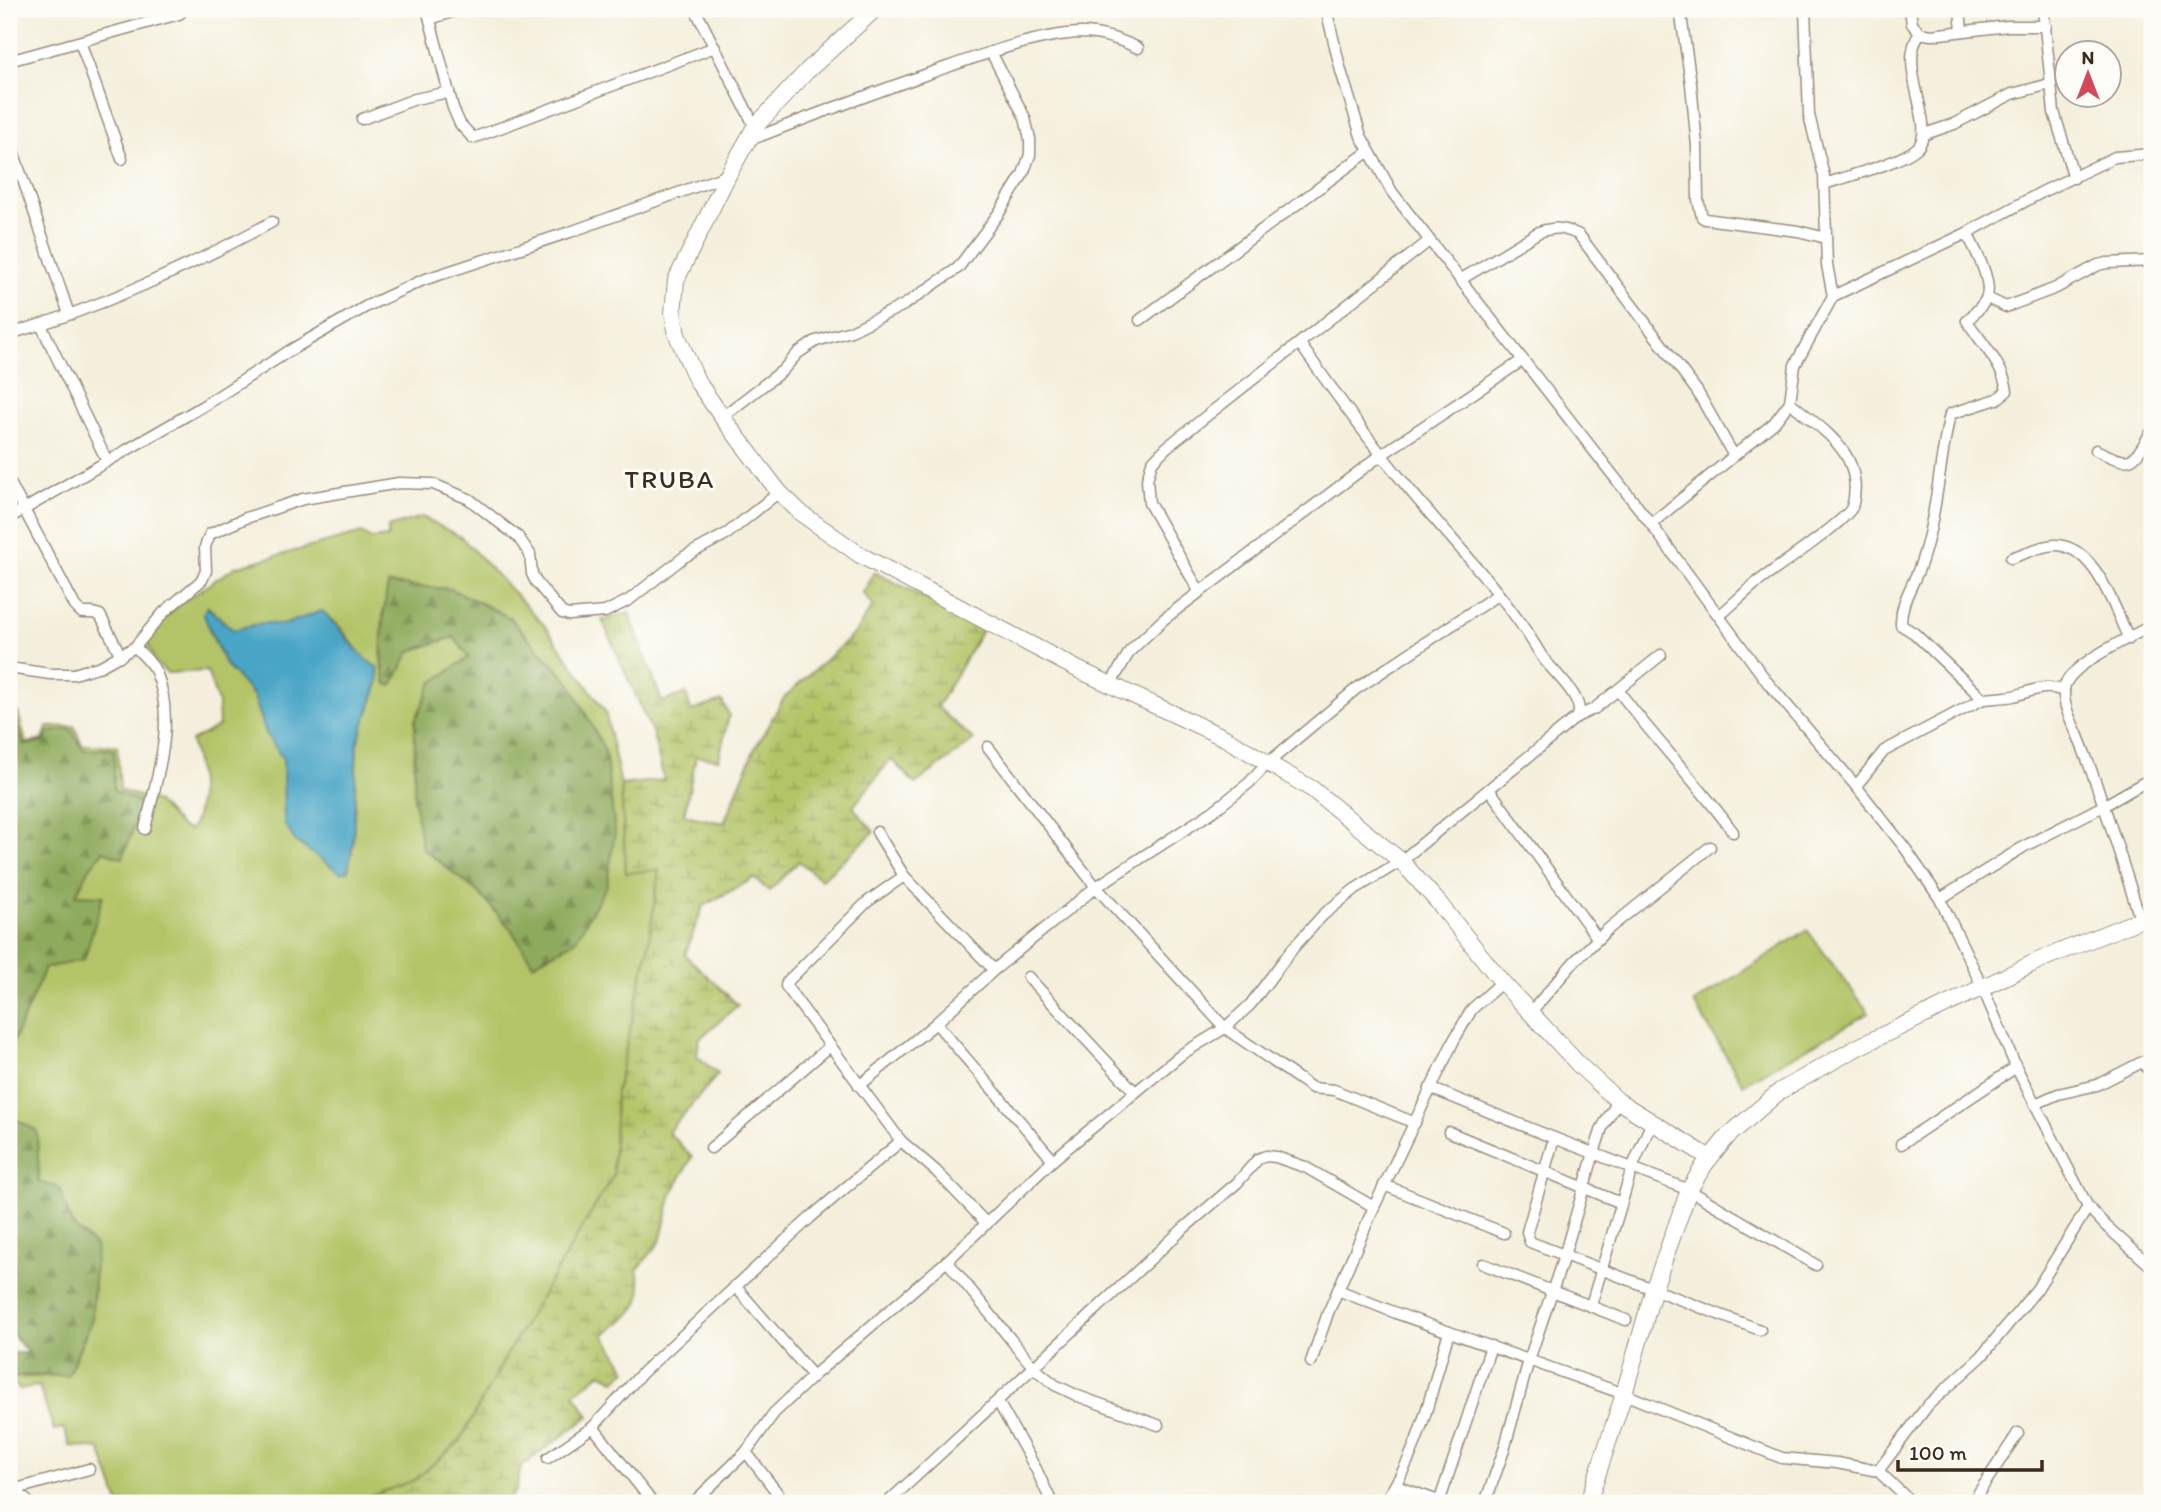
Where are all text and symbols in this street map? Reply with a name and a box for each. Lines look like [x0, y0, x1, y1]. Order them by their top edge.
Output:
north arrow [2052, 38, 2122, 108]
text: N [2082, 46, 2094, 69]
district label: TRUBA [625, 463, 715, 495]
scale bar [1898, 1428, 2042, 1472]
text: 100 m [1909, 1440, 1967, 1465]

